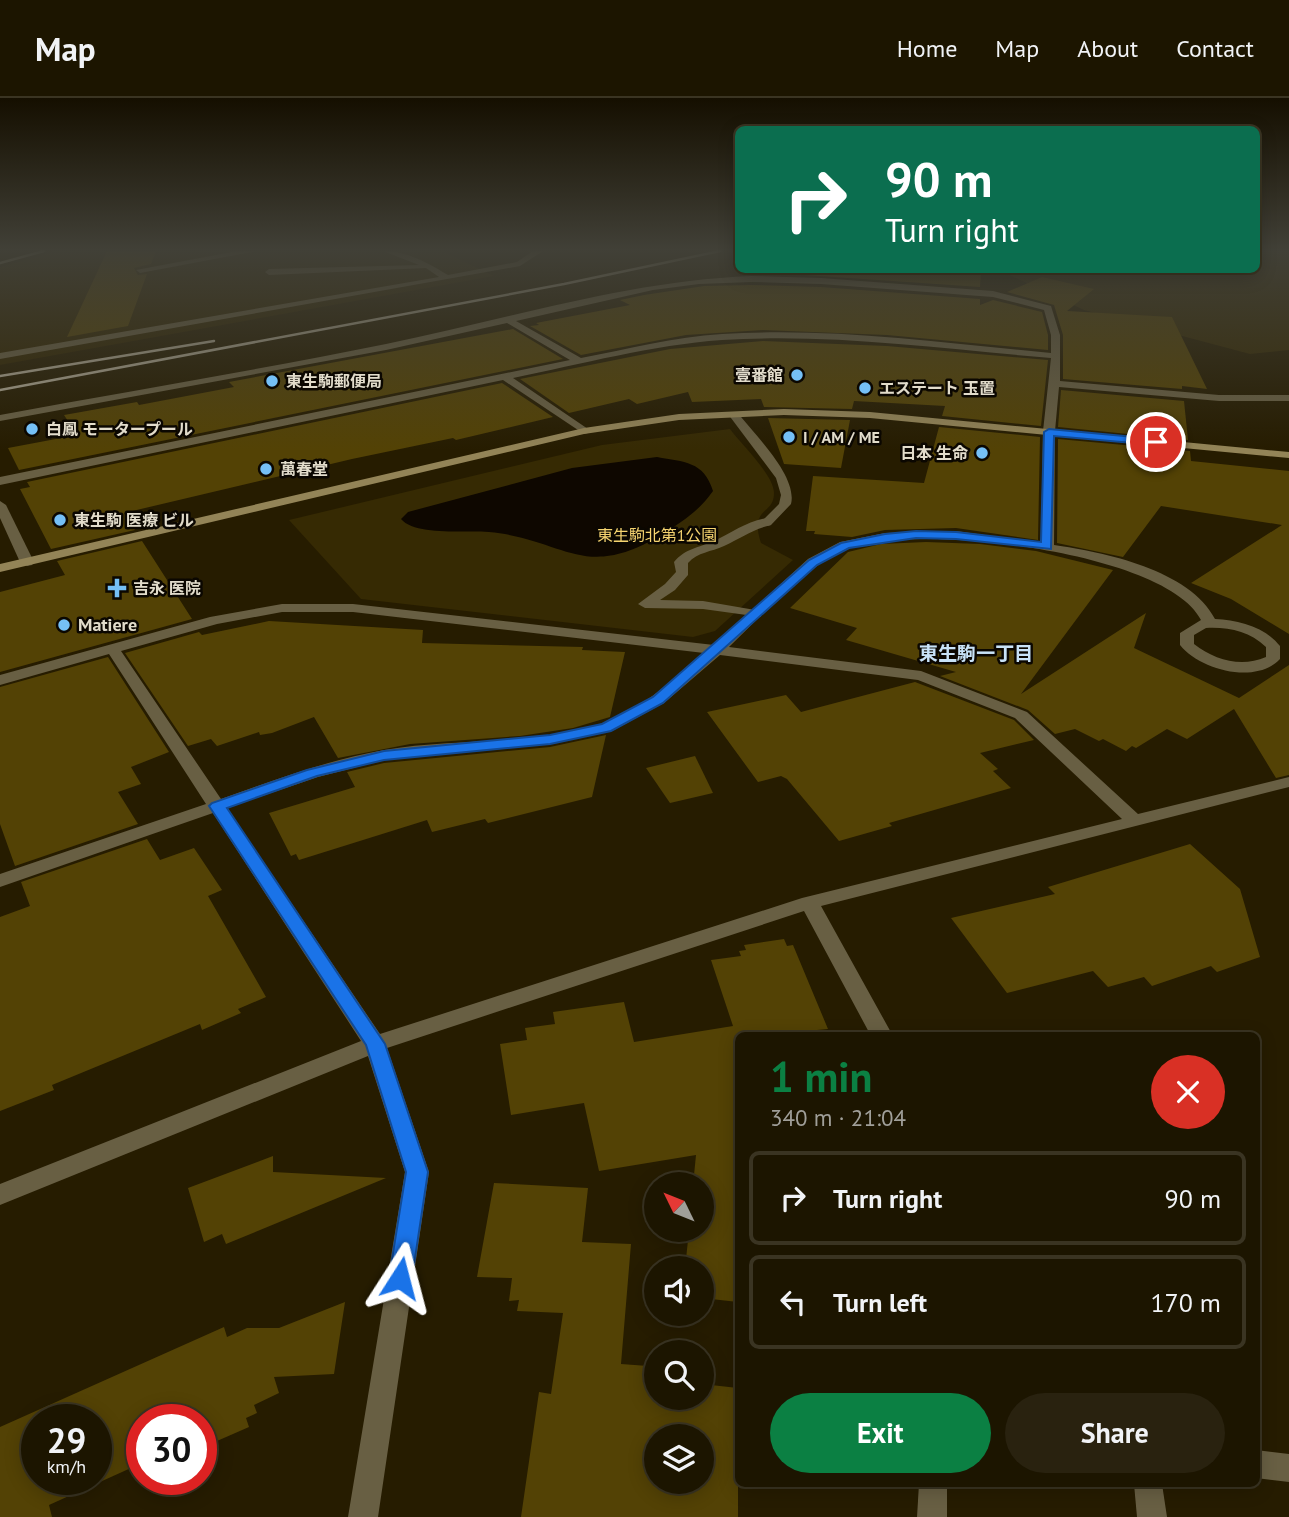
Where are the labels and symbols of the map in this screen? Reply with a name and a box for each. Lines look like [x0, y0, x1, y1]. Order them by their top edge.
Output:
place label: 壹番館 [735, 365, 783, 385]
marker: 壹番館 [789, 367, 805, 383]
place label: 東生駒郵便局 [286, 371, 382, 391]
marker: 東生駒郵便局 [264, 373, 280, 389]
place label: エステート 玉置 [879, 378, 995, 398]
marker: エステート 玉置 [857, 380, 873, 396]
pin [1126, 412, 1186, 472]
place label: 白鳳 モータープール [46, 419, 193, 439]
marker: 白鳳 モータープール [24, 421, 40, 437]
place label: I / AM / ME [803, 427, 880, 447]
marker: I / AM / ME [781, 429, 797, 445]
place label: 日本 生命 [900, 443, 968, 463]
marker: 日本 生命 [974, 445, 990, 461]
place label: 萬春堂 [280, 459, 328, 479]
marker: 萬春堂 [258, 461, 274, 477]
place label: 東生駒 医療 ビル [74, 510, 194, 530]
marker: 東生駒 医療 ビル [52, 512, 68, 528]
park label: 東生駒北第1公園 [597, 525, 717, 545]
marker: 吉永 医院 [107, 578, 127, 598]
place label: 吉永 医院 [133, 578, 201, 598]
place label: Matiere [78, 613, 137, 636]
marker: Matiere [56, 617, 72, 633]
district label: 東生駒一丁目 [919, 641, 1033, 665]
north arrow [644, 1172, 714, 1242]
position arrow [363, 1241, 437, 1315]
speed limit sign: 30 [126, 1404, 217, 1495]

